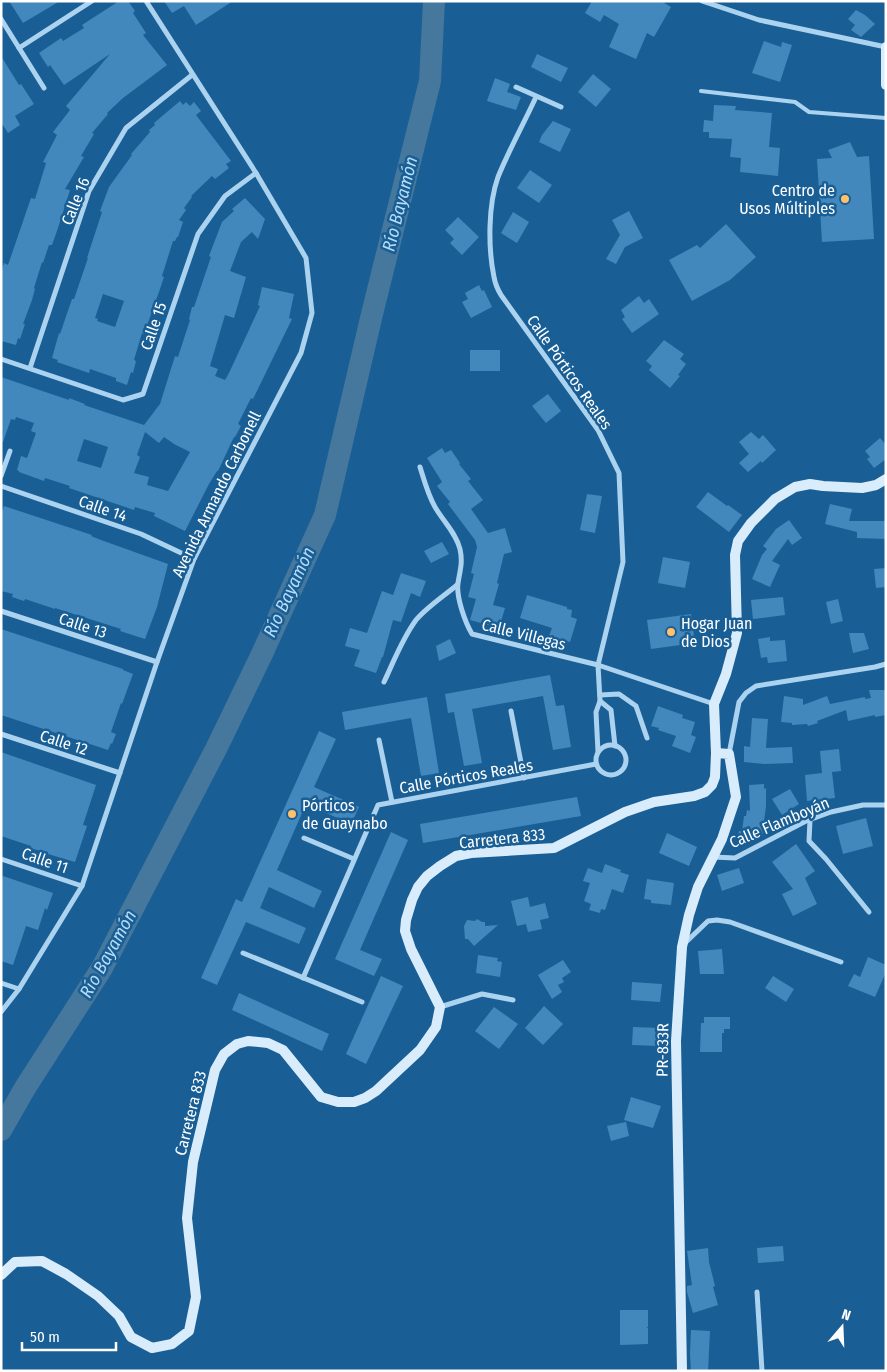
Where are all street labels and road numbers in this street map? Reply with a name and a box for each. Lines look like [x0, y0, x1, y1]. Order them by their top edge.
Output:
street label: Calle 16 [57, 174, 94, 228]
street label: Calle 15 [136, 300, 170, 353]
street label: Calle Pórticos Reales [523, 311, 616, 433]
street label: Avenida Armando Carbonell [168, 408, 265, 580]
street label: Calle 14 [76, 491, 130, 526]
street label: Calle 13 [57, 609, 109, 642]
street label: Calle Villegas [480, 615, 568, 654]
street label: Calle 12 [38, 726, 90, 759]
street label: Calle Pórticos Reales [398, 755, 534, 798]
street label: Calle Flamboyán [726, 793, 832, 852]
street label: Carretera 833 [458, 825, 546, 852]
street label: Calle 11 [19, 844, 71, 877]
street label: PR-833R [653, 1023, 672, 1077]
street label: Carretera 833 [171, 1069, 210, 1157]

